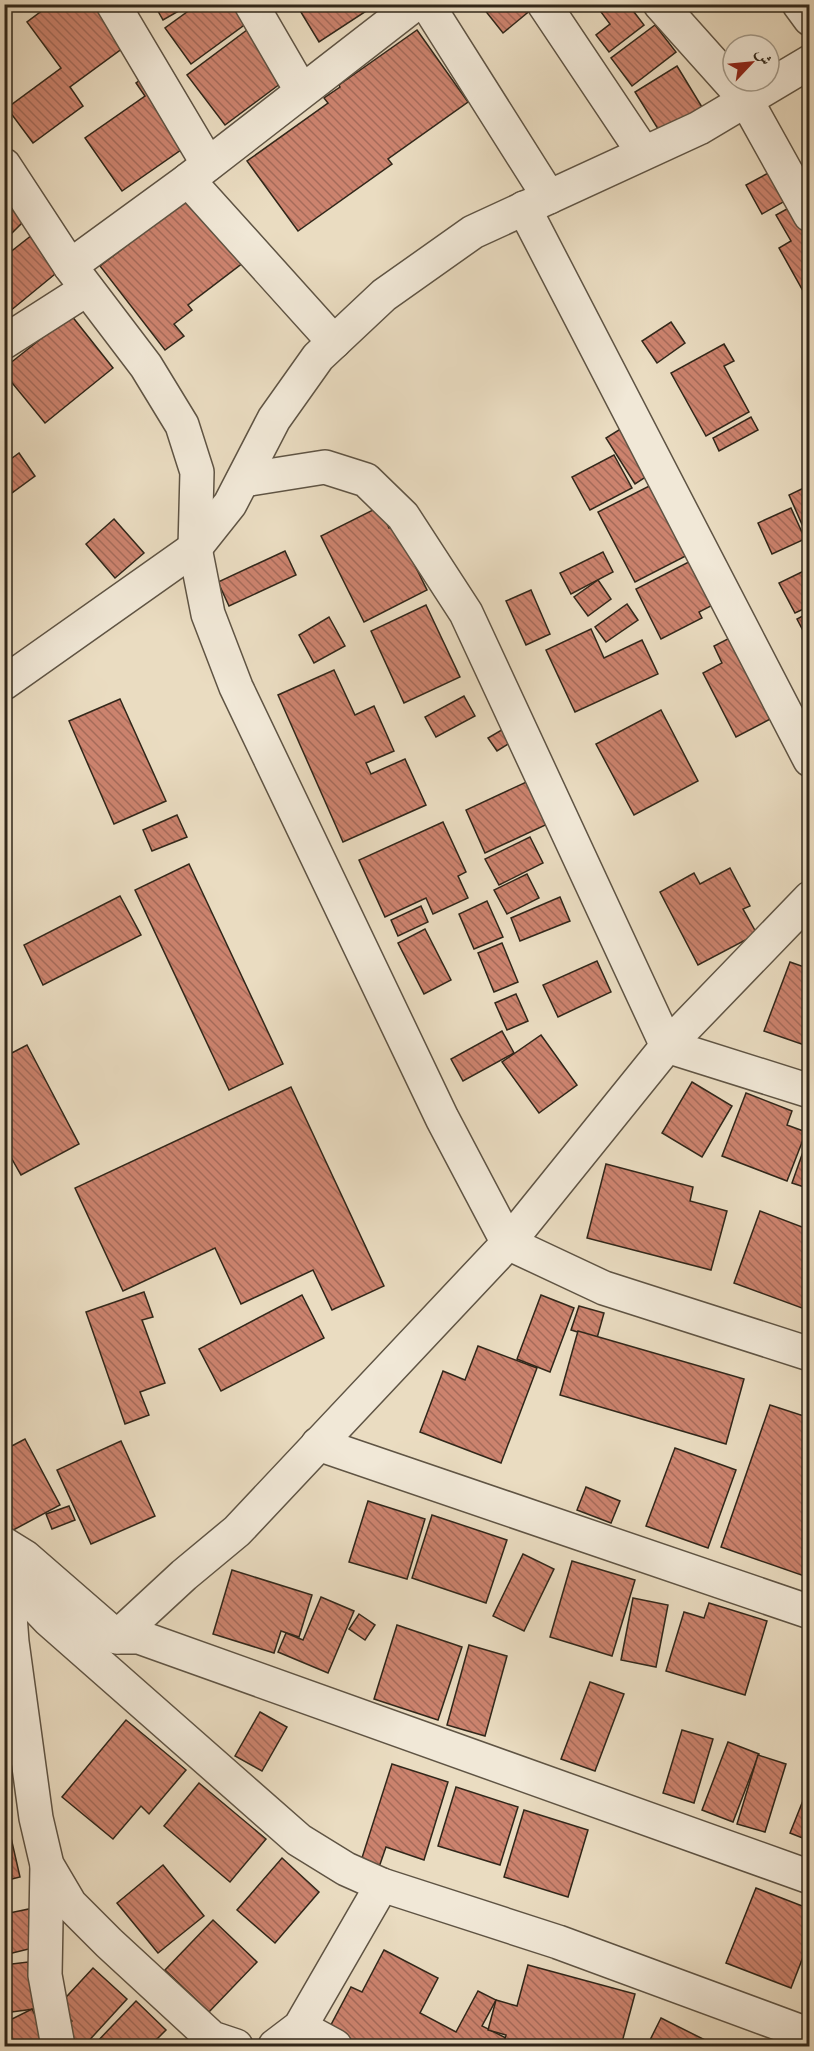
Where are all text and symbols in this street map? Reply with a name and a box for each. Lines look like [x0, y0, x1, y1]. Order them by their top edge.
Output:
north arrow [721, 33, 781, 93]
text: ش [750, 45, 777, 69]

